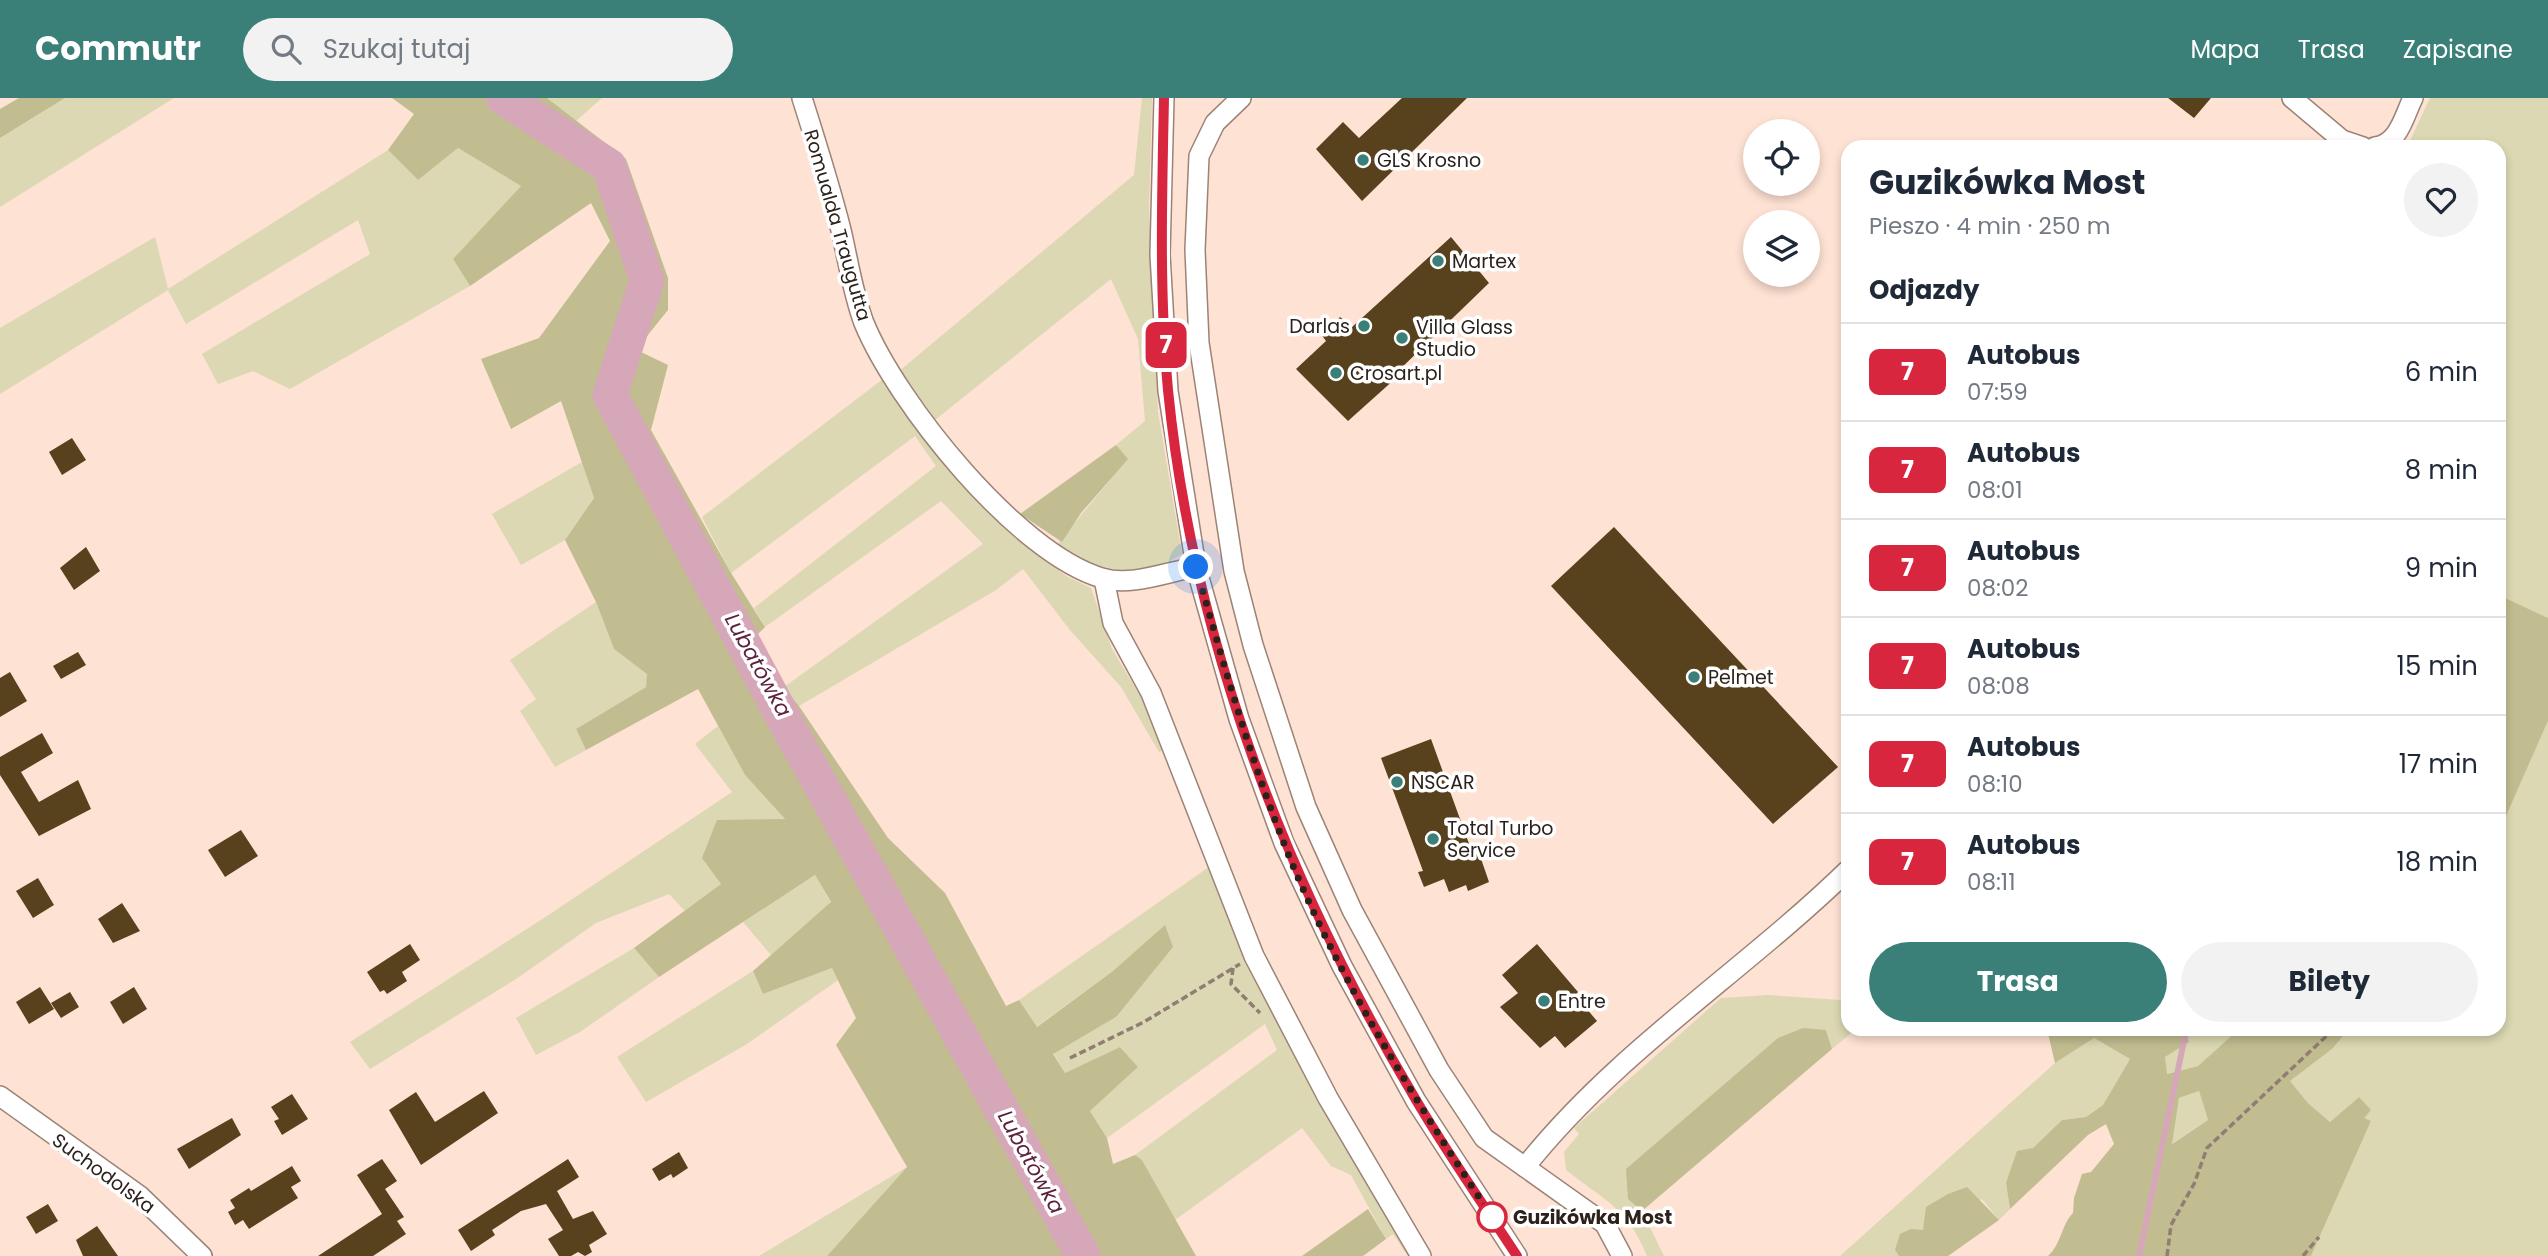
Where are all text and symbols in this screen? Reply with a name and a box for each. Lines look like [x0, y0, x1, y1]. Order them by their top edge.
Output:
search box [243, 18, 733, 81]
text: Commutr [35, 25, 201, 72]
icon: search [267, 30, 305, 68]
text: Szukaj tutaj [323, 31, 471, 67]
text: Mapa [2190, 33, 2260, 66]
text: Trasa [2298, 33, 2365, 66]
text: Zapisane [2403, 33, 2513, 66]
map controls [1743, 119, 1820, 287]
button: locate [1743, 119, 1820, 196]
street label: Romualda Traugutta [797, 126, 878, 324]
place label: GLS Krosno [1377, 147, 1481, 174]
marker: GLS Krosno [1355, 152, 1371, 168]
text: Guzikówka Most [1869, 159, 2145, 206]
button: heart [2404, 163, 2478, 237]
button: layers [1743, 210, 1820, 287]
text: Pieszo · 4 min · 250 m [1869, 210, 2110, 242]
place label: Martex [1452, 248, 1516, 275]
marker: Martex [1430, 253, 1446, 269]
text: Odjazdy [1869, 272, 1979, 308]
place label: Darlas [1289, 313, 1350, 340]
place label: Villa Glass Studio [1416, 314, 1513, 363]
marker: Darlas [1356, 318, 1372, 334]
line badge: 7 [1143, 322, 1189, 368]
text: 7 [1160, 328, 1172, 361]
marker: Villa Glass Studio [1394, 330, 1410, 346]
text: Autobus [1967, 337, 2081, 373]
text: 6 min [2405, 354, 2478, 390]
text: 7 [1901, 355, 1914, 388]
place label: Crosart.pl [1350, 360, 1442, 387]
marker: Crosart.pl [1328, 365, 1344, 381]
text: 07:59 [1967, 376, 2028, 408]
text: Autobus [1967, 435, 2081, 471]
text: 8 min [2405, 452, 2478, 488]
text: 7 [1901, 453, 1914, 486]
text: 08:01 [1967, 474, 2023, 506]
text: Autobus [1967, 533, 2081, 569]
your location [1178, 549, 1213, 584]
text: 9 min [2405, 550, 2478, 586]
text: 7 [1901, 551, 1914, 584]
text: 08:02 [1967, 572, 2029, 604]
water label: Lubatówka [718, 608, 799, 722]
text: Autobus [1967, 631, 2081, 667]
text: 15 min [2397, 648, 2478, 684]
text: 7 [1901, 649, 1914, 682]
place label: Pelmet [1708, 664, 1774, 691]
marker: Pelmet [1686, 669, 1702, 685]
text: 08:08 [1967, 670, 2030, 702]
text: Autobus [1967, 729, 2081, 765]
text: 17 min [2399, 746, 2478, 782]
text: 7 [1901, 747, 1914, 780]
text: 08:10 [1967, 768, 2023, 800]
place label: NSCAR [1411, 769, 1475, 796]
marker: NSCAR [1389, 774, 1405, 790]
place label: Total Turbo Service [1447, 815, 1553, 864]
text: Autobus [1967, 827, 2081, 863]
marker: Total Turbo Service [1425, 831, 1441, 847]
text: 18 min [2397, 844, 2478, 880]
text: 7 [1901, 845, 1914, 878]
text: 08:11 [1967, 866, 2016, 898]
button: Trasa [1869, 942, 2167, 1022]
button: Bilety [2181, 942, 2478, 1022]
place label: Entre [1558, 988, 1606, 1015]
marker: Entre [1536, 993, 1552, 1009]
water label: Lubatówka [991, 1105, 1072, 1219]
street label: Suchodolska [47, 1127, 161, 1220]
marker: Guzikówka Most [1477, 1202, 1507, 1232]
place label: Guzikówka Most [1513, 1204, 1672, 1231]

